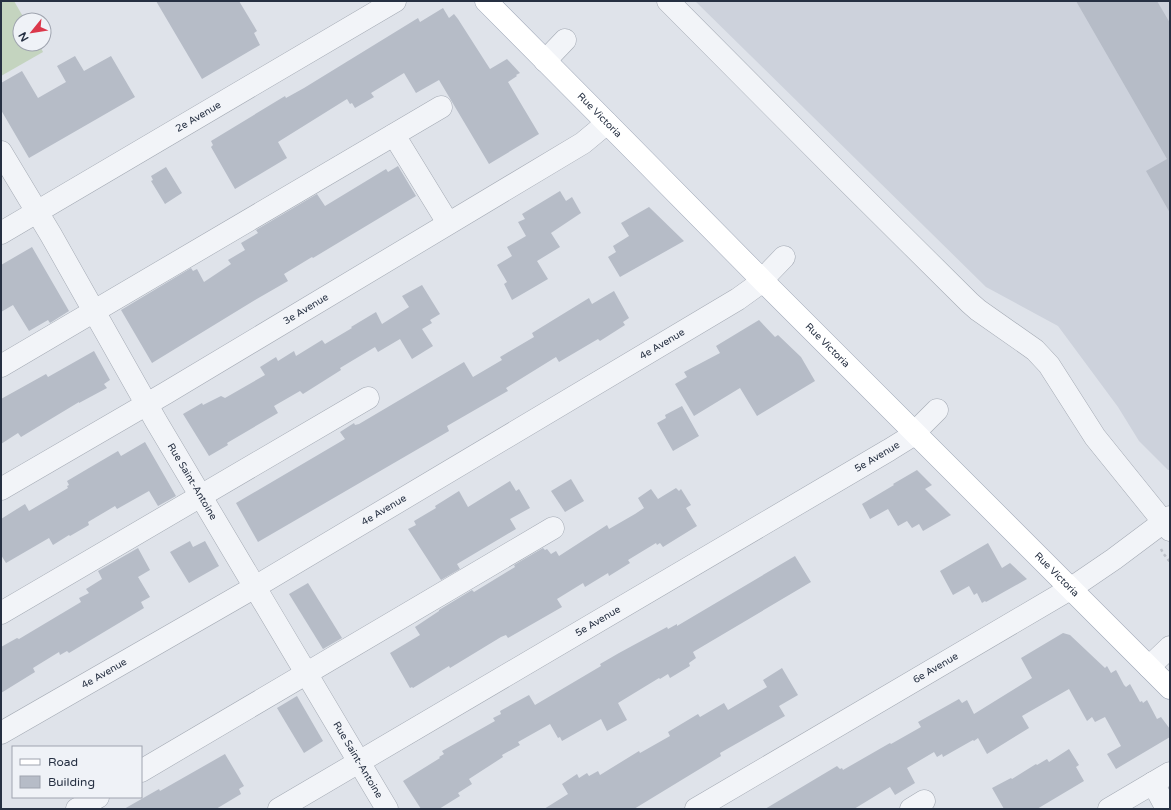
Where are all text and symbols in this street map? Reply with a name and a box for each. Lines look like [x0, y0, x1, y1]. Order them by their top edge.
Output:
north arrow [12, 12, 52, 52]
text: N [16, 30, 32, 44]
street label: Rue Victoria [575, 90, 624, 140]
street label: 2e Avenue [174, 99, 223, 135]
street label: 3e Avenue [281, 291, 331, 327]
street label: Rue Victoria [803, 321, 852, 370]
street label: 4e Avenue [637, 326, 687, 362]
street label: 5e Avenue [852, 439, 902, 475]
street label: Rue Saint-Antoine [165, 441, 220, 522]
street label: 4e Avenue [359, 492, 409, 528]
street label: Rue Victoria [1032, 550, 1081, 599]
street label: 5e Avenue [573, 603, 623, 639]
street label: 6e Avenue [911, 650, 961, 686]
street label: 4e Avenue [79, 656, 129, 691]
street label: Rue Saint-Antoine [330, 720, 385, 801]
legend [12, 746, 142, 798]
text: Road [48, 755, 78, 769]
text: Building [48, 775, 95, 789]

